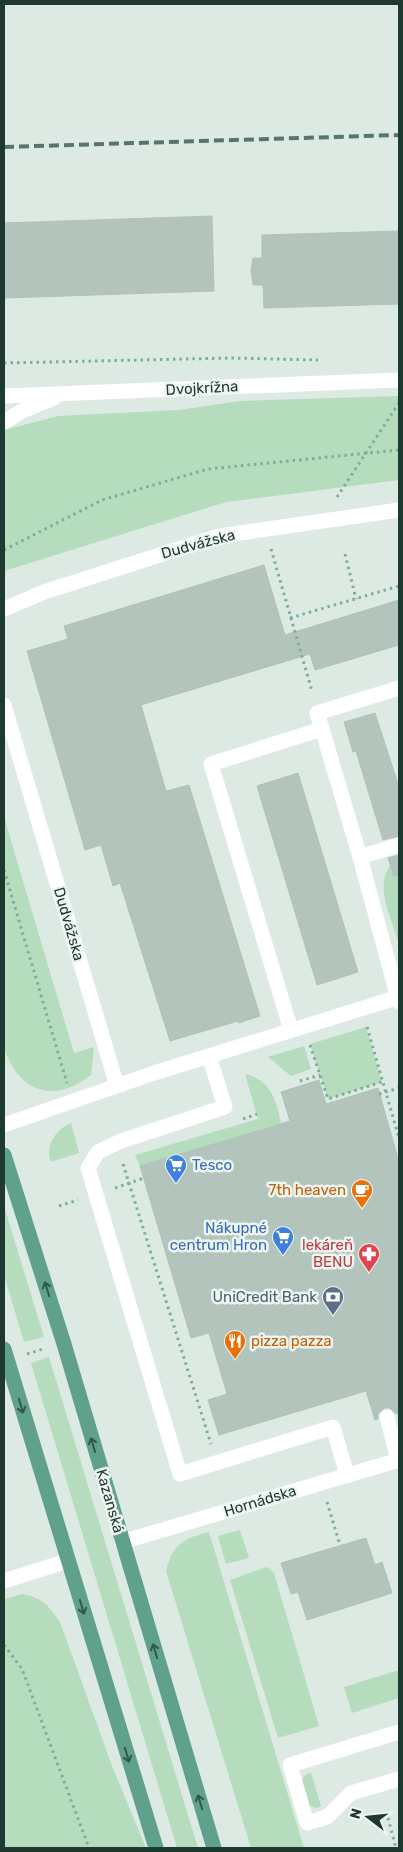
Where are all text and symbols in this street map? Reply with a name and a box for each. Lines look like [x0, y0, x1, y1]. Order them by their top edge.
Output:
street label: Dvojkrížna [165, 377, 239, 399]
street label: Dudvážska [159, 526, 237, 562]
street label: Dudvážska [50, 885, 88, 963]
supermarket icon: Tesco [164, 1153, 188, 1184]
place label: Tesco [192, 1156, 232, 1174]
cafe icon: 7th heaven [350, 1178, 374, 1209]
place label: 7th heaven [268, 1181, 346, 1199]
place label: Nákupné centrum Hron [170, 1219, 267, 1254]
supermarket icon: Nákupné centrum Hron [271, 1225, 295, 1256]
place label: lekáreň BENU [302, 1236, 353, 1271]
pharmacy icon: lekáreň BENU [357, 1242, 381, 1273]
one-way arrow [42, 1282, 51, 1298]
bank icon: UniCredit Bank [321, 1285, 345, 1316]
place label: UniCredit Bank [213, 1288, 317, 1306]
restaurant icon: pizza pazza [223, 1329, 247, 1360]
place label: pizza pazza [251, 1332, 332, 1350]
one-way arrow [17, 1398, 27, 1414]
one-way arrow [88, 1437, 98, 1453]
street label: Kazanská [92, 1467, 128, 1535]
street label: Hornádska [222, 1481, 298, 1521]
one-way arrow [77, 1599, 87, 1615]
one-way arrow [149, 1643, 159, 1659]
one-way arrow [123, 1747, 133, 1763]
north arrow [343, 1792, 393, 1842]
one-way arrow [195, 1794, 205, 1810]
text: N [346, 1806, 366, 1821]

